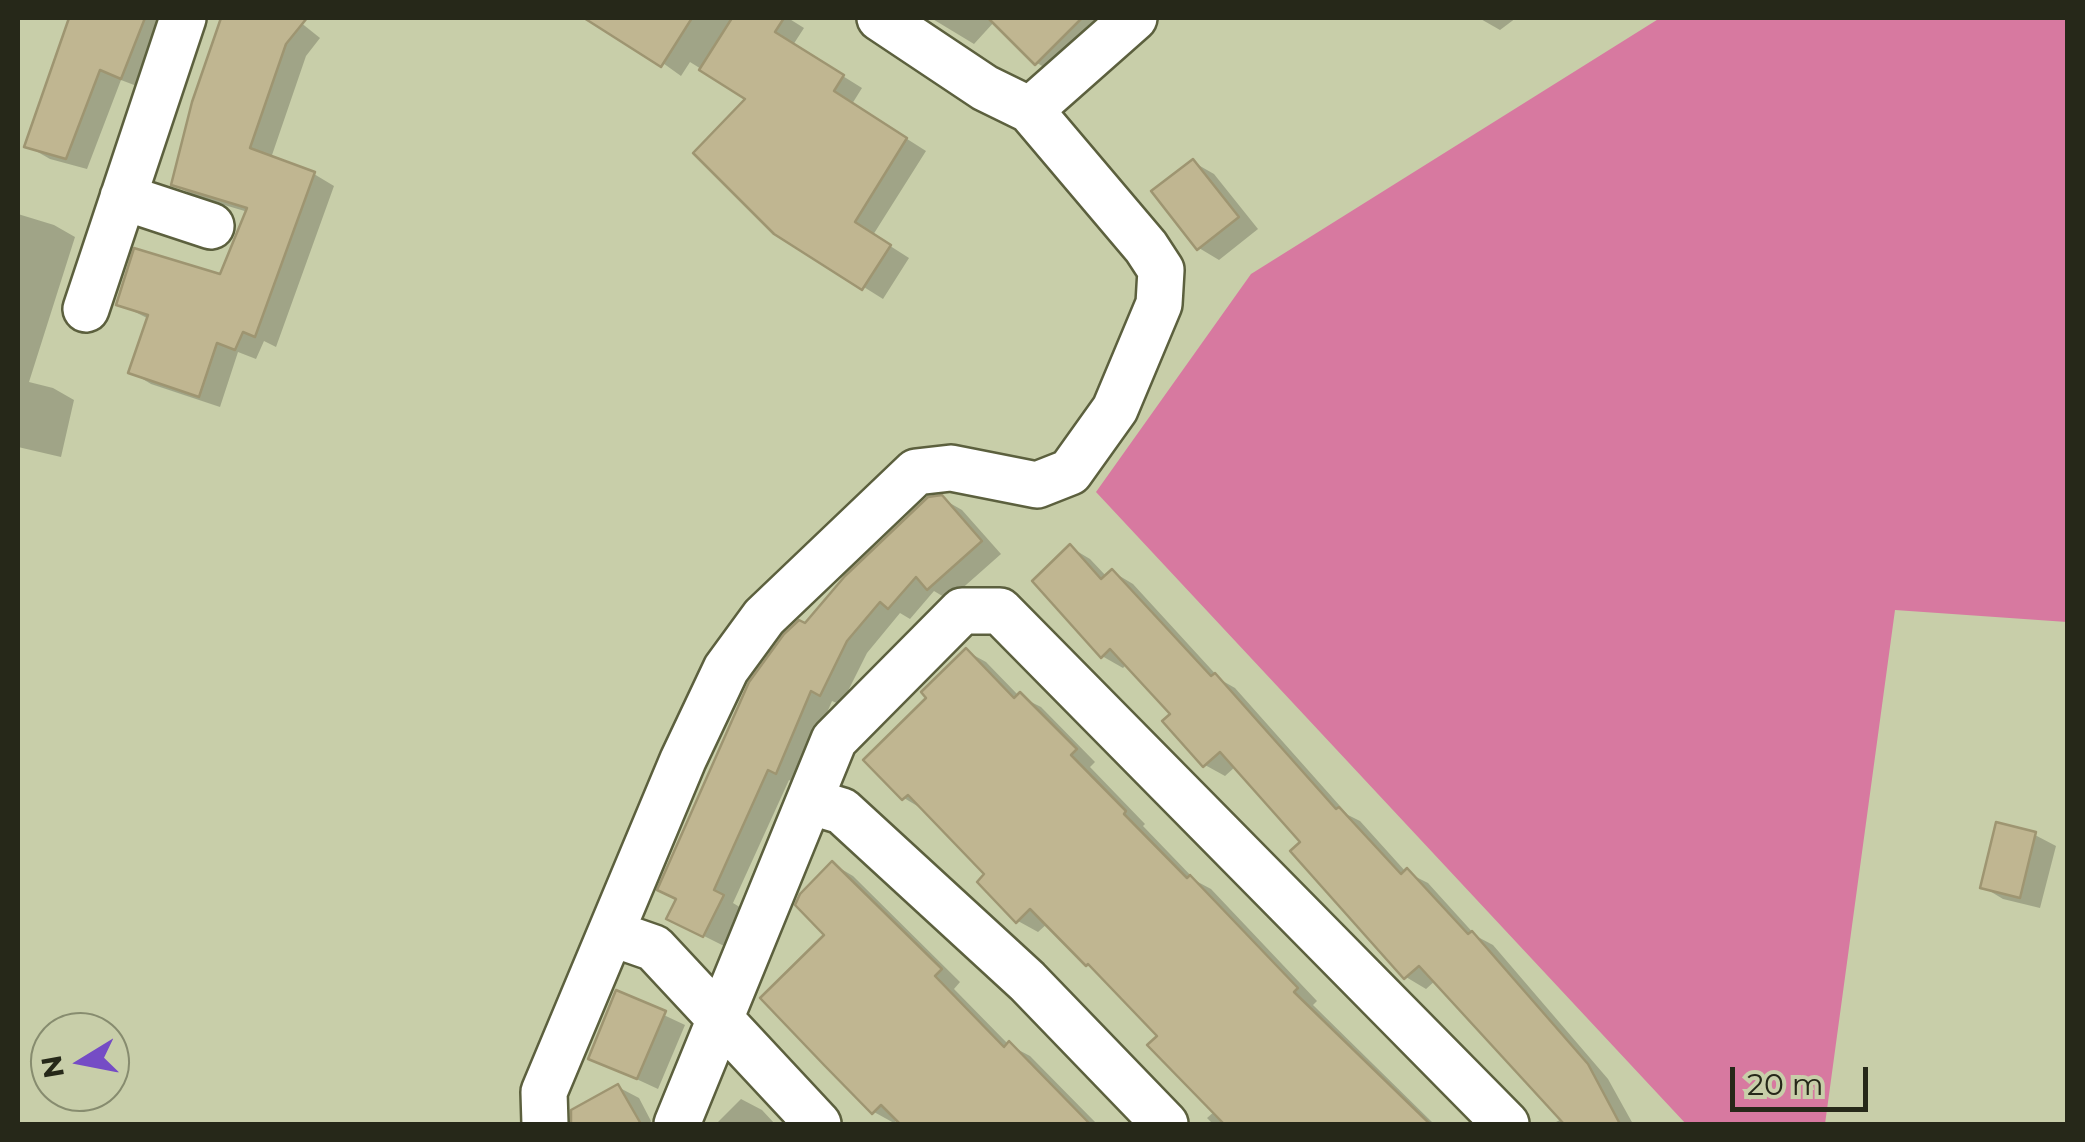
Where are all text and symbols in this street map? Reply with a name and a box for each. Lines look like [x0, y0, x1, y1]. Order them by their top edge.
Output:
north arrow [30, 1012, 130, 1112]
scale bar [1735, 1047, 1872, 1109]
text: N [34, 1053, 71, 1081]
text: 20 m [1747, 1066, 1824, 1103]

